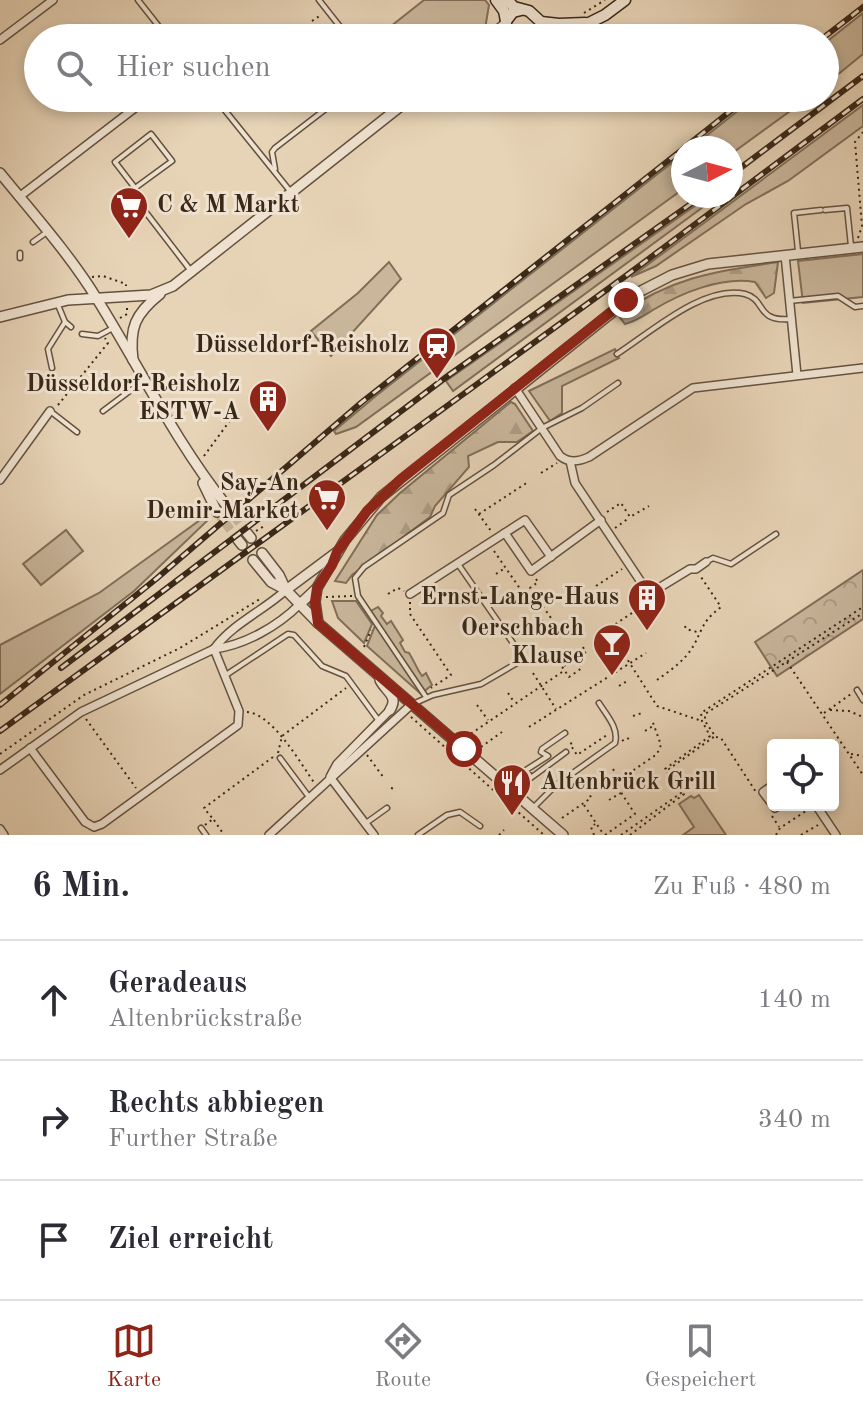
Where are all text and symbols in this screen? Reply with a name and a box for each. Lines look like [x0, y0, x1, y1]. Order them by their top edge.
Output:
search box [24, 24, 839, 112]
icon: search [52, 46, 96, 90]
text: Hier suchen [116, 53, 271, 83]
north arrow [671, 136, 743, 208]
supermarket icon: C & M Markt [108, 185, 150, 240]
place label: C & M Markt [157, 194, 300, 218]
route end [608, 282, 644, 318]
station icon: Düsseldorf-Reisholz [416, 325, 458, 380]
place label: Düsseldorf-Reisholz [195, 334, 409, 358]
place label: Düsseldorf-Reisholz ESTW-A [26, 373, 240, 425]
building icon: Düsseldorf-Reisholz ESTW-A [247, 378, 289, 433]
place label: Say-An Demir-Market [146, 472, 299, 524]
supermarket icon: Say-An Demir-Market [306, 477, 348, 532]
building icon: Ernst-Lange-Haus [626, 577, 668, 632]
place label: Ernst-Lange-Haus [420, 586, 619, 610]
place label: Oerschbach Klause [461, 617, 584, 669]
bar icon: Oerschbach Klause [591, 622, 633, 677]
route start [446, 731, 482, 767]
map controls [767, 739, 839, 811]
button: locate [767, 739, 839, 811]
restaurant icon: Altenbrück Grill [491, 762, 533, 817]
place label: Altenbrück Grill [540, 771, 716, 795]
text: 6 Min. [32, 870, 130, 904]
text: Zu Fuß · 480 m [653, 874, 831, 900]
text: Geradeaus [108, 969, 247, 999]
icon: ahead [32, 978, 76, 1022]
text: 140 m [758, 987, 831, 1013]
text: Altenbrückstraße [108, 1006, 302, 1032]
text: Rechts abbiegen [108, 1089, 325, 1119]
icon: right [32, 1098, 76, 1142]
text: 340 m [758, 1107, 831, 1133]
text: Further Straße [108, 1126, 278, 1152]
icon: arrive [32, 1218, 76, 1262]
text: Ziel erreicht [108, 1225, 273, 1255]
tab: Karte [107, 1319, 161, 1394]
tab: Route [375, 1319, 431, 1394]
tab: Gespeichert [645, 1319, 756, 1394]

